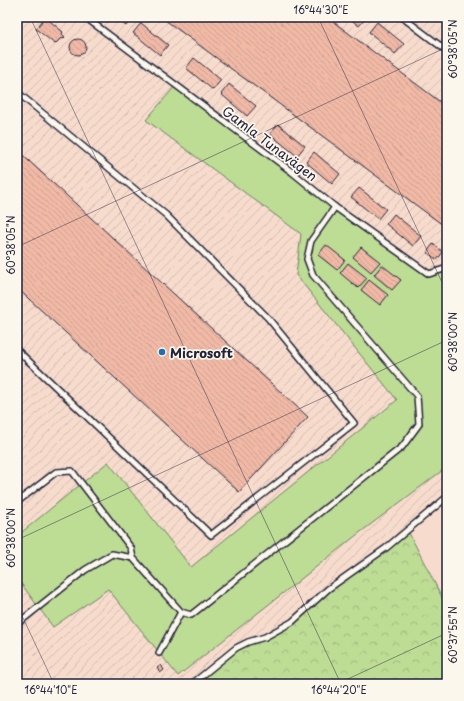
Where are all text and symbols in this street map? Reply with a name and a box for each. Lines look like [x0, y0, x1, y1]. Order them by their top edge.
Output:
text: 16°44'30"E [293, 2, 349, 17]
text: 60°38'05"N [445, 19, 460, 79]
street label: Gamla Tunavägen [219, 101, 321, 185]
text: 60°38'05"N [3, 215, 18, 275]
text: 60°38'00"N [445, 312, 460, 372]
place label: Microsoft [170, 343, 233, 362]
marker: Microsoft [157, 347, 167, 357]
text: 60°38'00"N [3, 508, 18, 568]
text: 60°37'55"N [445, 606, 460, 664]
text: 16°44'10"E [25, 682, 77, 697]
text: 16°44'20"E [311, 682, 367, 697]

